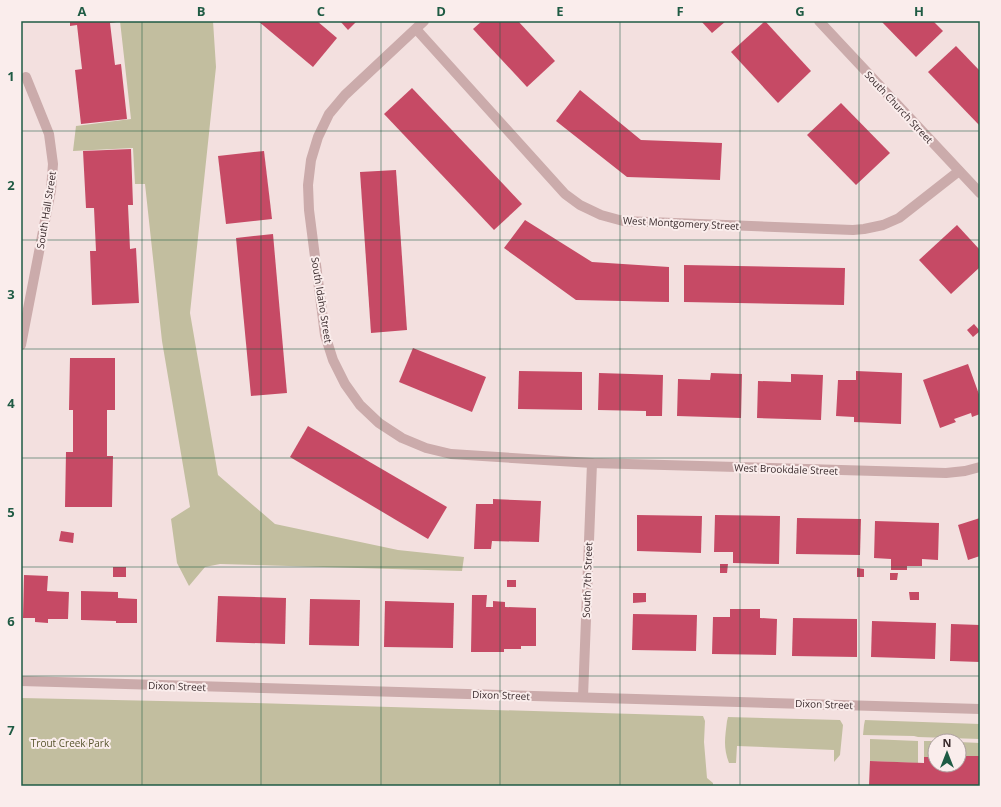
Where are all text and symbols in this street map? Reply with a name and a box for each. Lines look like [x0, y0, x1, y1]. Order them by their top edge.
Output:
text: A [78, 2, 87, 20]
text: B [197, 2, 206, 20]
text: C [317, 2, 325, 20]
text: D [436, 2, 446, 20]
text: E [556, 2, 564, 20]
text: F [676, 2, 684, 20]
text: G [795, 2, 805, 20]
text: H [914, 2, 924, 20]
text: 1 [7, 67, 15, 85]
street label: South Church Street [862, 68, 936, 146]
street label: South Hall Street [33, 170, 59, 250]
text: 2 [7, 176, 15, 194]
street label: West Montgomery Street [622, 213, 740, 233]
street label: South Idaho Street [308, 256, 336, 345]
text: 3 [7, 285, 15, 303]
text: 4 [7, 394, 15, 412]
street label: West Brookdale Street [734, 460, 839, 478]
text: 5 [7, 503, 15, 521]
street label: South 7th Street [579, 541, 595, 618]
text: 6 [7, 612, 15, 630]
street label: Dixon Street [148, 678, 207, 694]
street label: Dixon Street [472, 687, 531, 703]
street label: Dixon Street [795, 696, 854, 712]
text: 7 [7, 721, 15, 739]
north arrow [927, 733, 967, 773]
text: N [943, 735, 951, 750]
park label: Trout Creek Park [31, 736, 110, 750]

